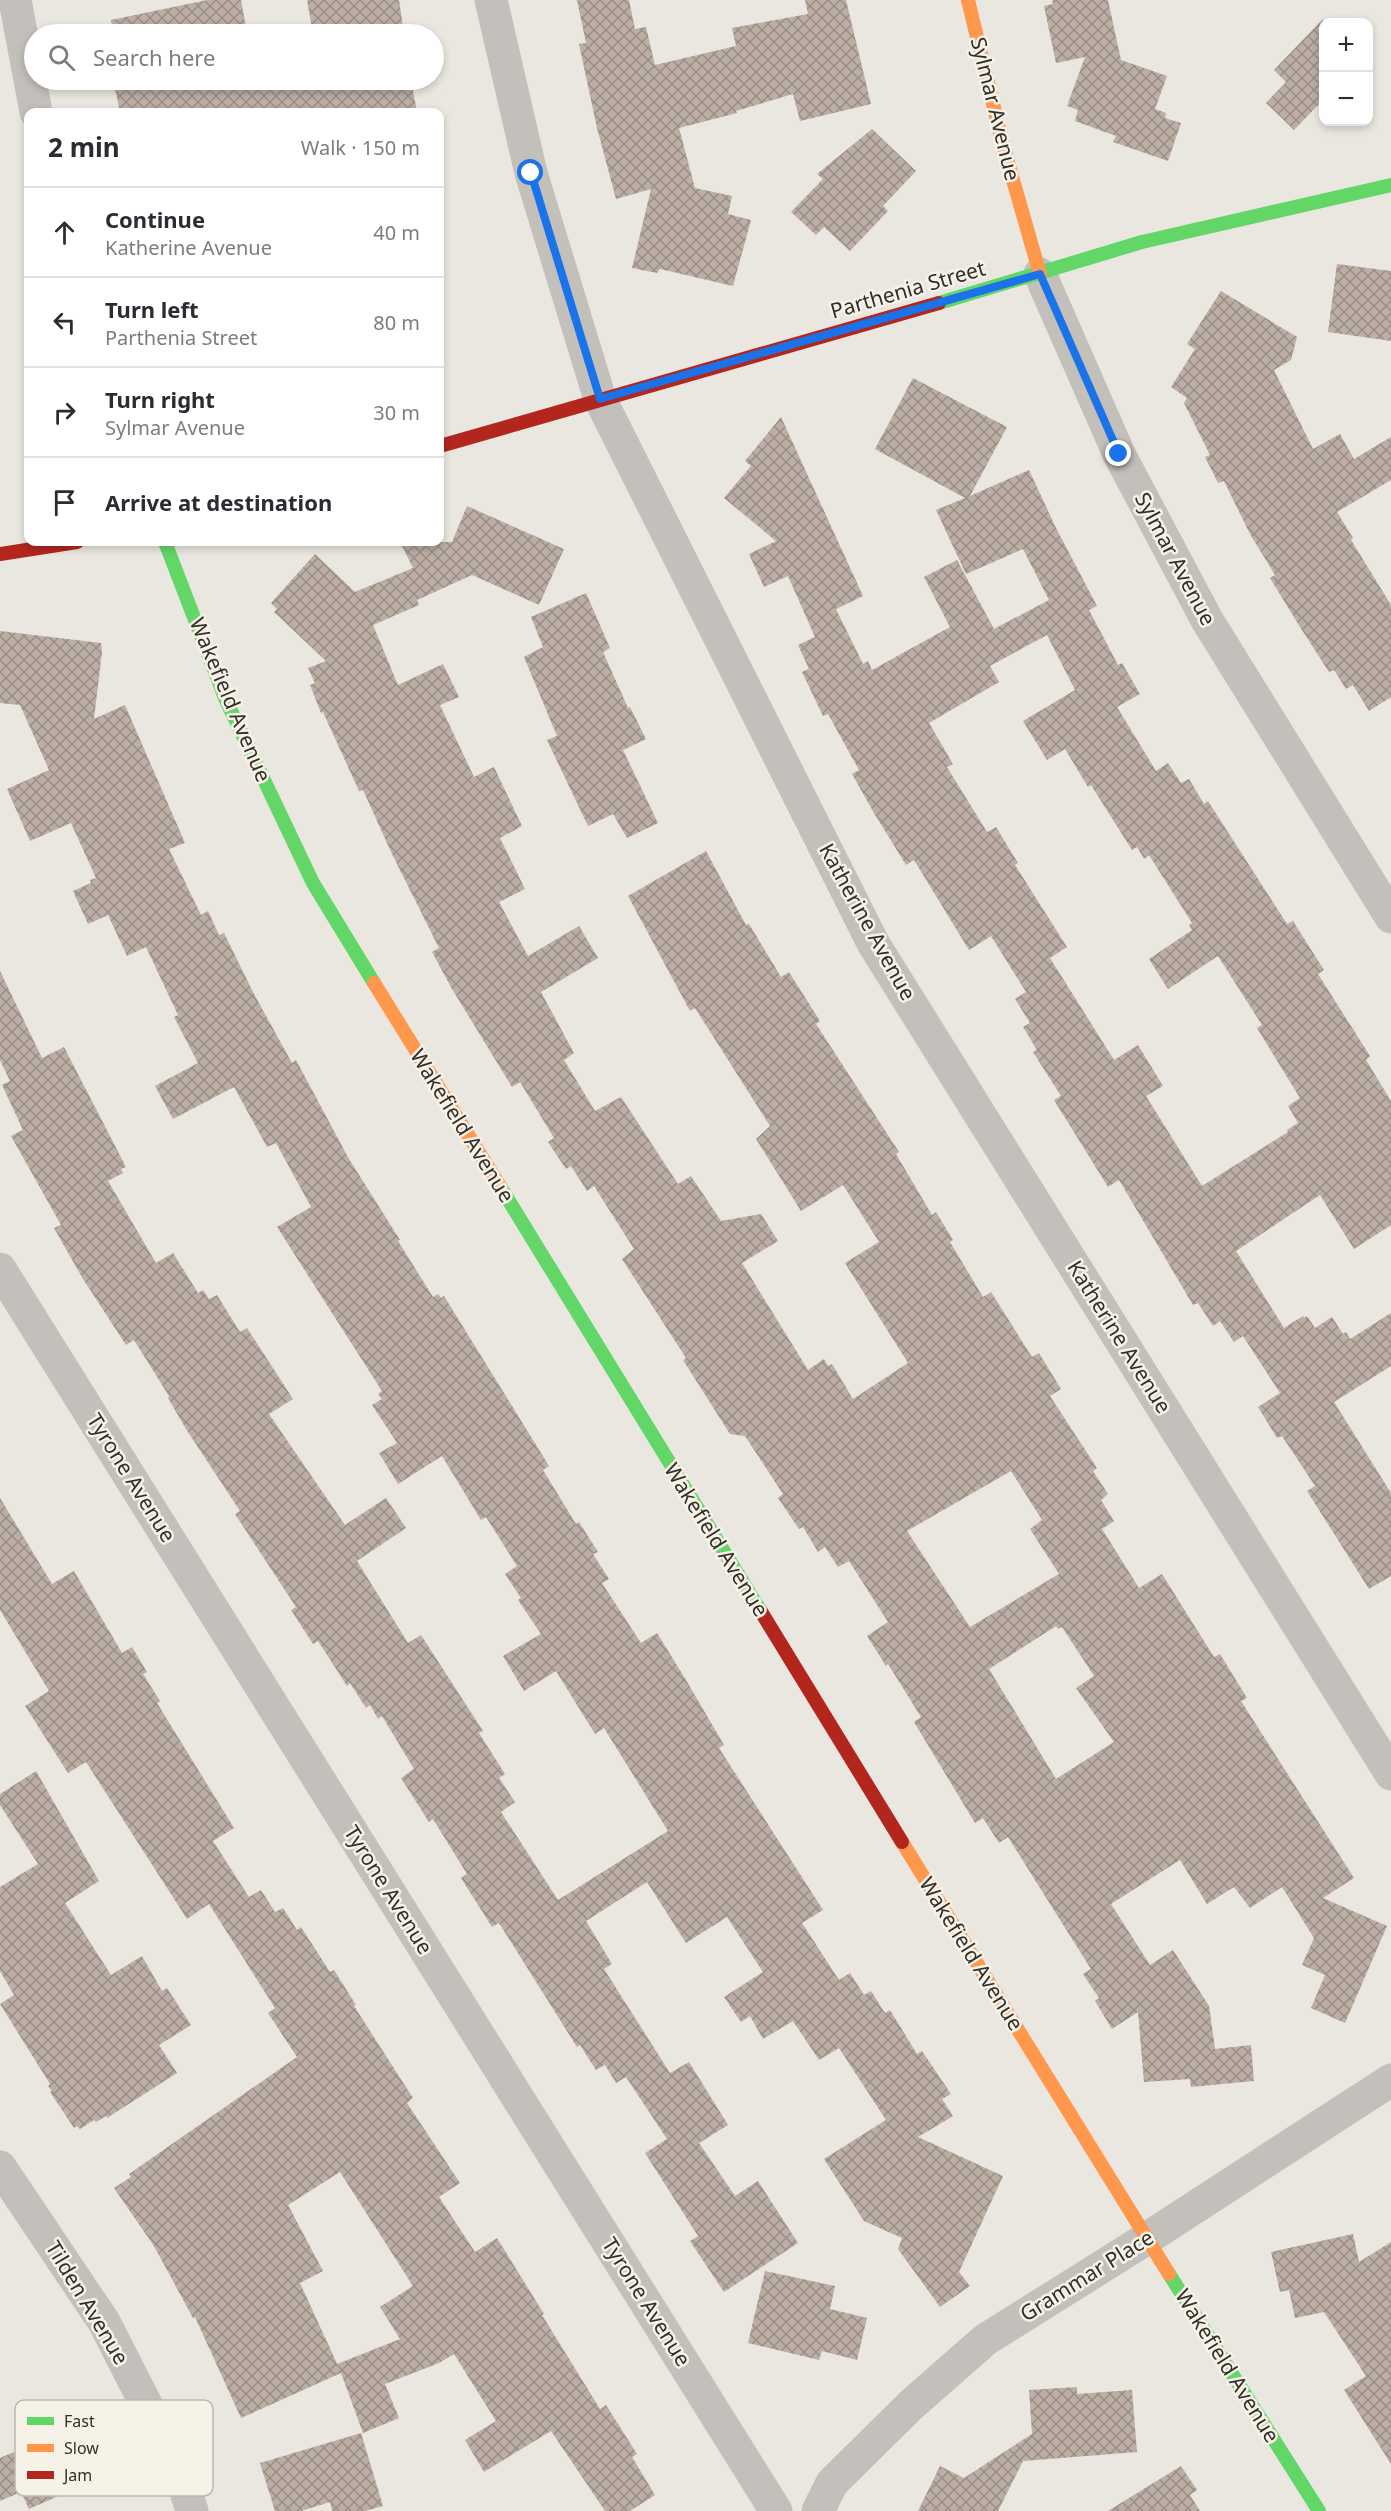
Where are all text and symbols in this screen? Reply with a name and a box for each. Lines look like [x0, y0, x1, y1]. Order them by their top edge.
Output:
map controls [1319, 18, 1373, 126]
button: + [1319, 18, 1373, 72]
search box [24, 24, 444, 90]
street label: Sylmar Avenue [965, 34, 1027, 183]
icon: search [45, 41, 78, 74]
text: Search here [93, 42, 215, 72]
button: − [1319, 72, 1373, 126]
text: 2 min [48, 129, 120, 165]
text: Walk · 150 m [301, 134, 420, 161]
route start [517, 159, 543, 185]
text: Continue [105, 204, 205, 234]
icon: ahead [48, 216, 81, 249]
text: 40 m [373, 219, 420, 246]
text: Katherine Avenue [105, 234, 272, 261]
street label: Parthenia Street [827, 253, 989, 325]
text: Turn left [105, 294, 199, 324]
icon: left [48, 306, 81, 339]
text: 80 m [373, 309, 420, 336]
text: Parthenia Street [105, 324, 257, 351]
text: Turn right [105, 384, 215, 414]
icon: right [48, 396, 81, 429]
text: 30 m [373, 399, 420, 426]
text: Sylmar Avenue [105, 414, 245, 441]
route end [1105, 440, 1131, 466]
icon: arrive [48, 486, 81, 519]
text: Arrive at destination [105, 487, 332, 517]
street label: Sylmar Avenue [1129, 487, 1223, 630]
street label: Wakefield Avenue [184, 613, 278, 786]
street label: Katherine Avenue [813, 838, 923, 1005]
street label: Wakefield Avenue [404, 1043, 521, 1208]
street label: Katherine Avenue [1062, 1255, 1178, 1418]
street label: Tyrone Avenue [81, 1408, 183, 1547]
street label: Wakefield Avenue [658, 1457, 775, 1622]
street label: Tyrone Avenue [338, 1820, 440, 1959]
street label: Wakefield Avenue [913, 1871, 1030, 2036]
street label: Grammar Place [1014, 2223, 1158, 2327]
street label: Tyrone Avenue [596, 2232, 698, 2371]
street label: Tilden Avenue [40, 2236, 136, 2369]
street label: Wakefield Avenue [1169, 2283, 1286, 2448]
legend [15, 2400, 213, 2496]
text: Fast [64, 2410, 95, 2432]
text: Slow [64, 2437, 99, 2459]
text: Jam [62, 2464, 92, 2486]

